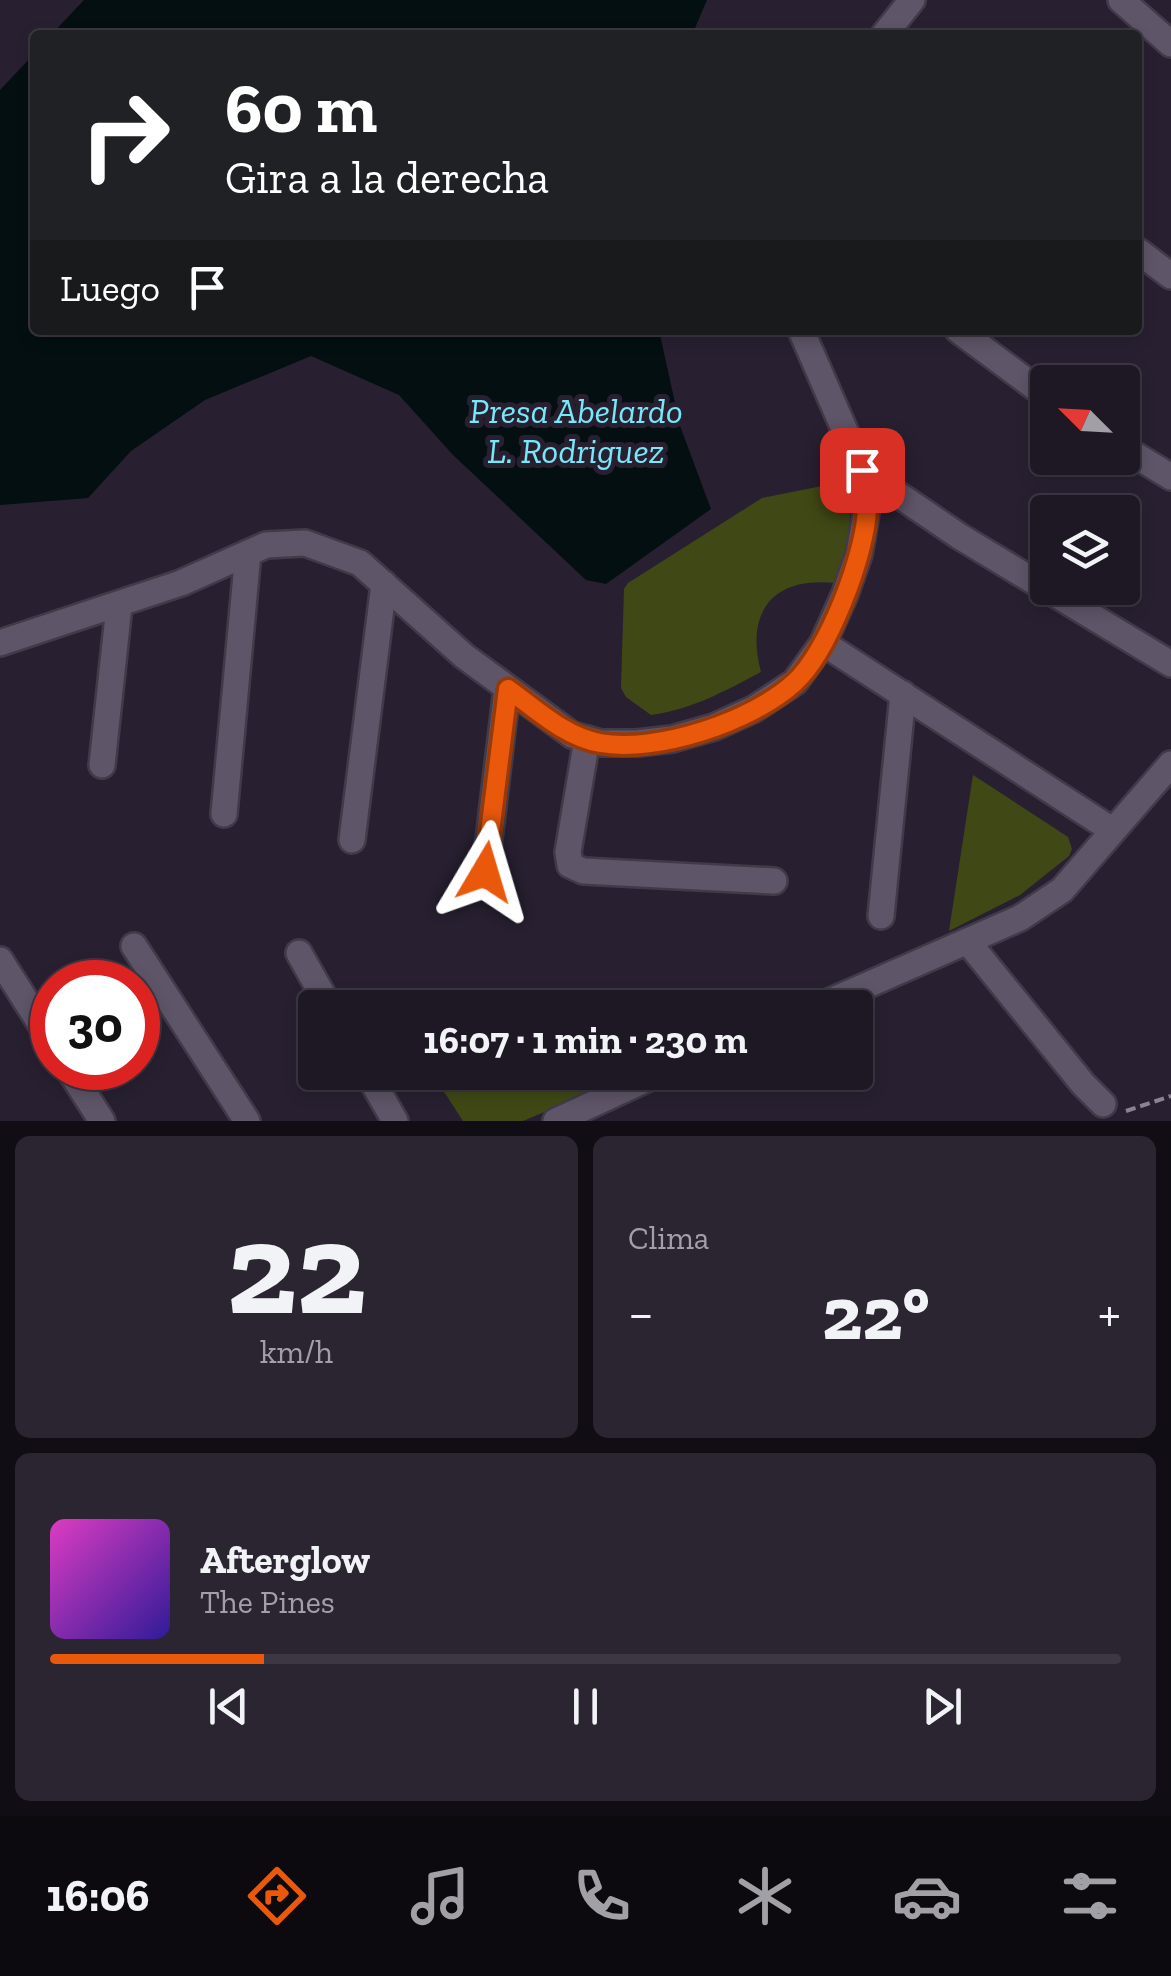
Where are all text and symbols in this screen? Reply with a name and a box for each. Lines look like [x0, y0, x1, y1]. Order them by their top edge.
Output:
text: 60 m [225, 66, 377, 150]
icon: right [60, 70, 190, 200]
text: Gira a la derecha [225, 151, 549, 205]
icon: arrive [180, 260, 235, 315]
text: Luego [60, 265, 160, 311]
north arrow [1030, 365, 1140, 475]
map controls [1030, 365, 1140, 605]
water label: Presa Abelardo L. Rodriguez [469, 390, 683, 472]
pin [820, 428, 905, 513]
icon: arrive [835, 443, 890, 498]
button: layers [1030, 495, 1140, 605]
position arrow [433, 820, 537, 924]
speed limit sign: 30 [30, 960, 160, 1090]
text: 16:07 · 1 min · 230 m [423, 1017, 748, 1063]
text: 22 [227, 1190, 366, 1346]
text: Clima [628, 1219, 709, 1257]
text: 22° [822, 1268, 930, 1358]
text: − [628, 1280, 654, 1346]
text: + [1098, 1280, 1121, 1346]
text: km/h [260, 1333, 333, 1371]
text: Afterglow [200, 1537, 370, 1583]
text: The Pines [200, 1583, 335, 1621]
icon: previous [201, 1679, 256, 1734]
icon: pause [558, 1679, 613, 1734]
icon: next [915, 1679, 970, 1734]
icon: directions [242, 1861, 312, 1931]
icon: music [405, 1861, 475, 1931]
icon: phone [567, 1861, 637, 1931]
icon: climate [730, 1861, 800, 1931]
icon: car [892, 1861, 962, 1931]
icon: filters [1055, 1861, 1125, 1931]
text: 16:06 [46, 1869, 150, 1923]

